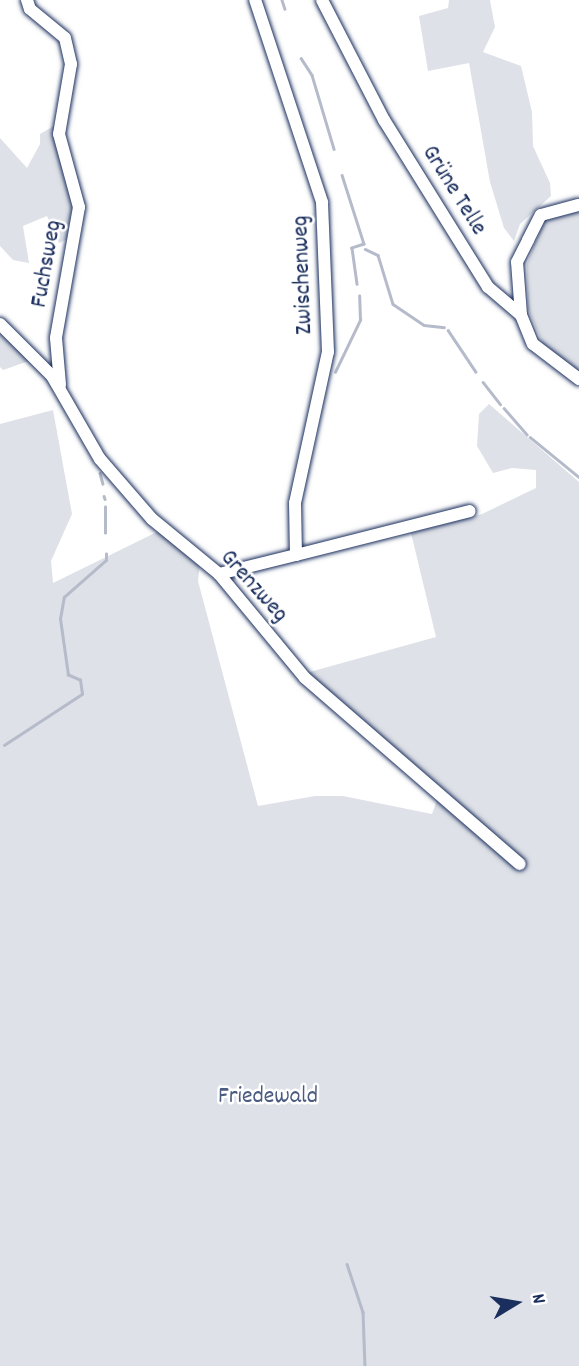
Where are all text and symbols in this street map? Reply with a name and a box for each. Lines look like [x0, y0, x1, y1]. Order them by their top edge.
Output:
street label: Grüne Telle [414, 141, 492, 241]
street label: Zwischenweg [288, 215, 320, 335]
street label: Fuchsweg [26, 218, 70, 310]
street label: Grenzweg [213, 545, 293, 629]
park label: Friedewald [218, 1084, 318, 1112]
north arrow [481, 1268, 551, 1338]
text: N [523, 1292, 551, 1306]

